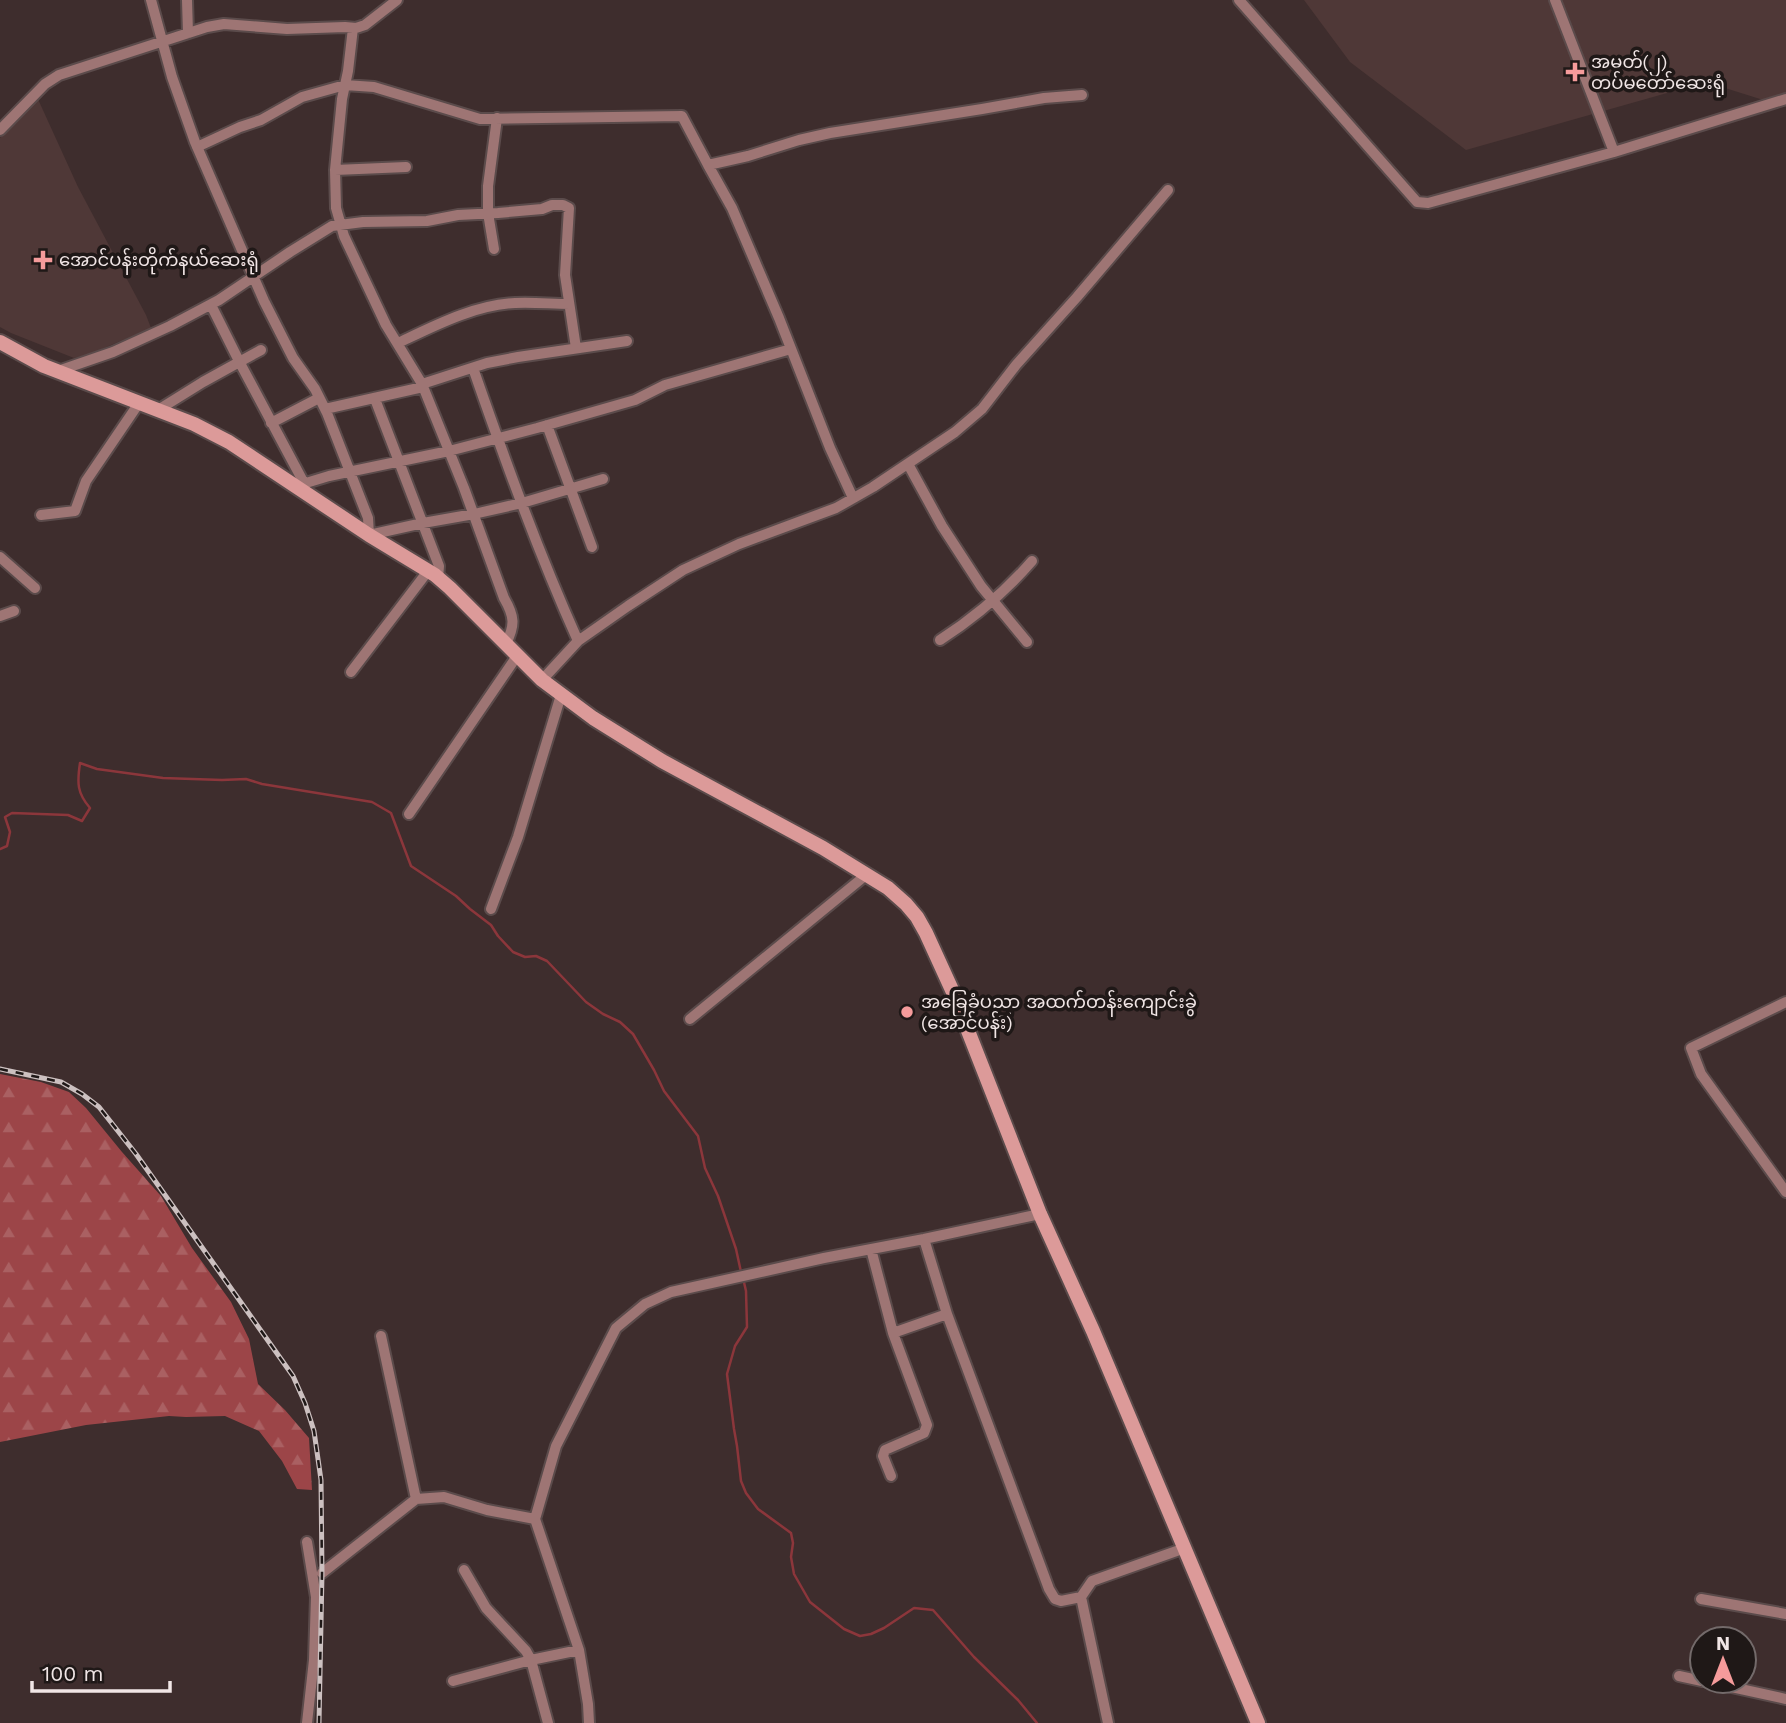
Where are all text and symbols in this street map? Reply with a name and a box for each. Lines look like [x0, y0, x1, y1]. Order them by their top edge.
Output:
place label: အမှတ်(၂) တပ်မတော်ဆေးရုံ [1591, 49, 1725, 98]
marker: အမှတ်(၂) တပ်မတော်ဆေးရုံ [1565, 62, 1585, 82]
place label: အောင်ပန်းတိုက်နယ်ဆေးရုံ [59, 246, 259, 275]
marker: အောင်ပန်းတိုက်နယ်ဆေးရုံ [33, 250, 53, 270]
place label: အခြေခံပညာ အထက်တန်းကျောင်းခွဲ (အောင်ပန်း) [921, 989, 1197, 1038]
marker: အခြေခံပညာ အထက်တန်းကျောင်းခွဲ (အောင်ပန်း) [899, 1004, 915, 1020]
north arrow [1688, 1625, 1758, 1695]
text: N [1716, 1632, 1730, 1655]
scale bar [32, 1650, 170, 1694]
text: 100 m [42, 1661, 104, 1686]

